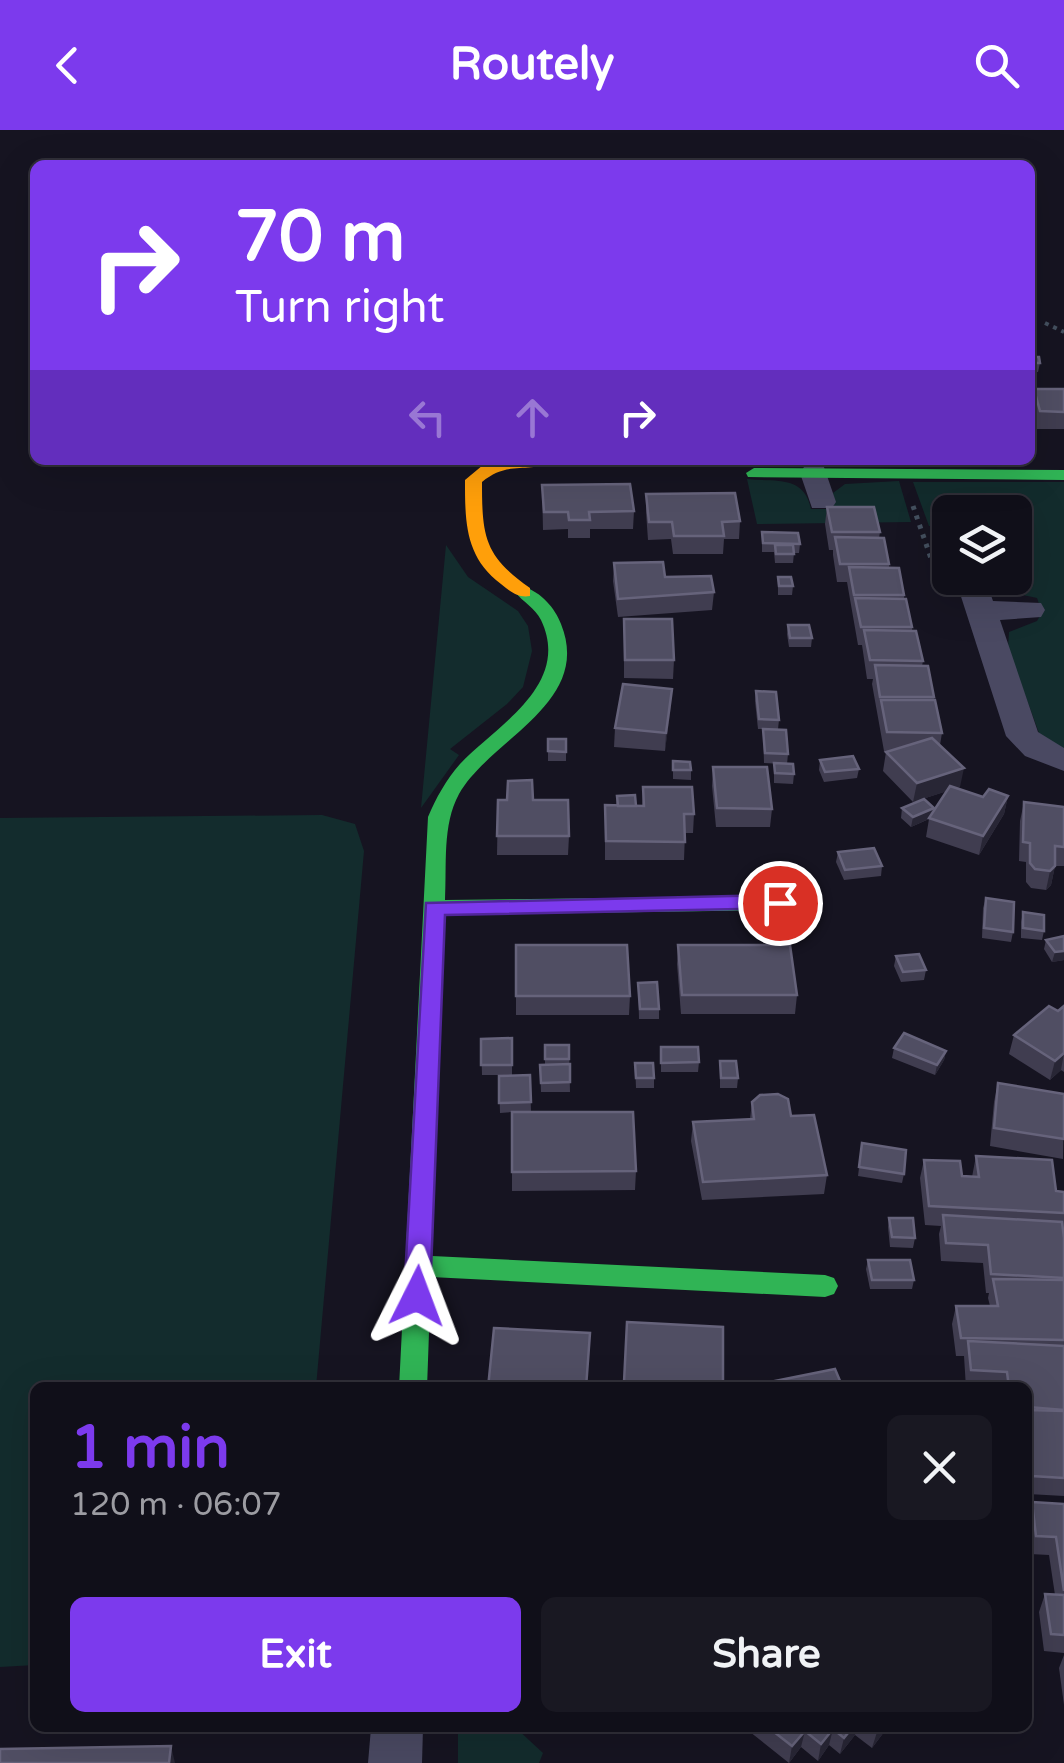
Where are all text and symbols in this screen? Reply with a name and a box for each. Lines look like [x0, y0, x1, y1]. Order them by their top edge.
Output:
icon: back [40, 38, 95, 93]
text: Routely [450, 38, 614, 92]
icon: search [969, 38, 1024, 93]
text: 70 m [235, 196, 405, 280]
icon: right [70, 200, 200, 330]
text: Turn right [235, 281, 444, 335]
icon: left [400, 390, 455, 445]
icon: ahead [505, 390, 560, 445]
icon: right [610, 390, 665, 445]
map controls [932, 495, 1032, 595]
button: layers [932, 495, 1032, 595]
pin [738, 861, 823, 946]
icon: arrive [753, 876, 808, 931]
position arrow [365, 1244, 469, 1348]
text: 1 min [70, 1412, 230, 1484]
button: close [887, 1415, 992, 1520]
text: 120 m · 06:07 [70, 1486, 282, 1524]
button: Exit [70, 1597, 521, 1712]
button: Share [541, 1597, 992, 1712]

